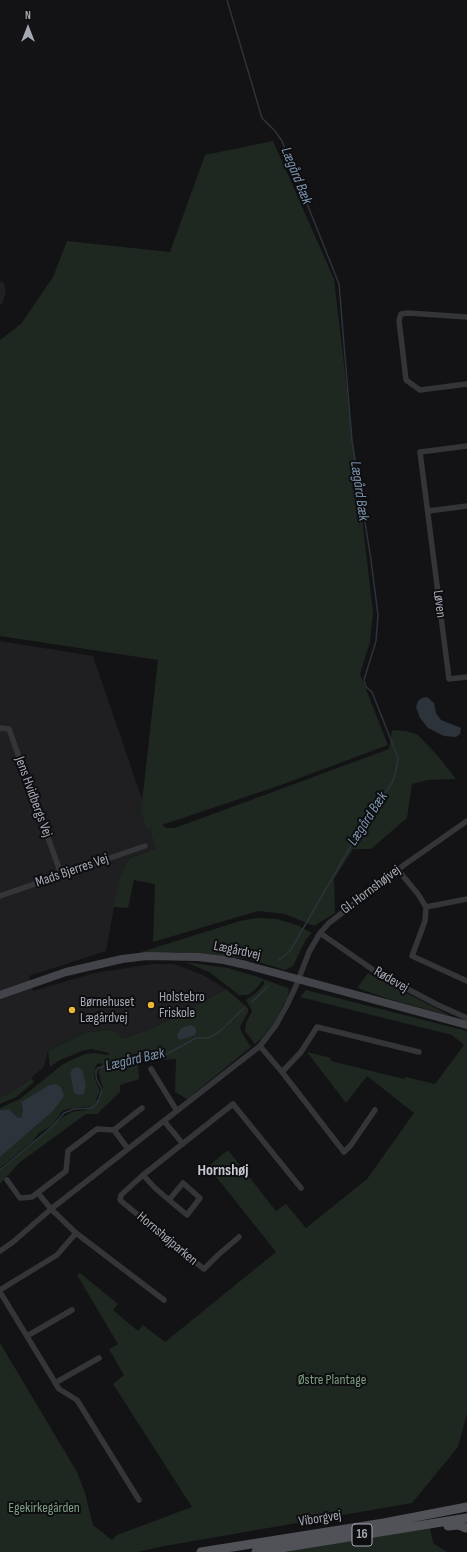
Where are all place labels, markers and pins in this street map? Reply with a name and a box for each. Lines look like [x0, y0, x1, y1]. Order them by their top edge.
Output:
place label: Holstebro Friskole [159, 989, 205, 1022]
place label: Børnehuset Lægårdvej [80, 994, 134, 1026]
marker: Holstebro Friskole [146, 1000, 156, 1010]
marker: Børnehuset Lægårdvej [67, 1005, 77, 1015]

